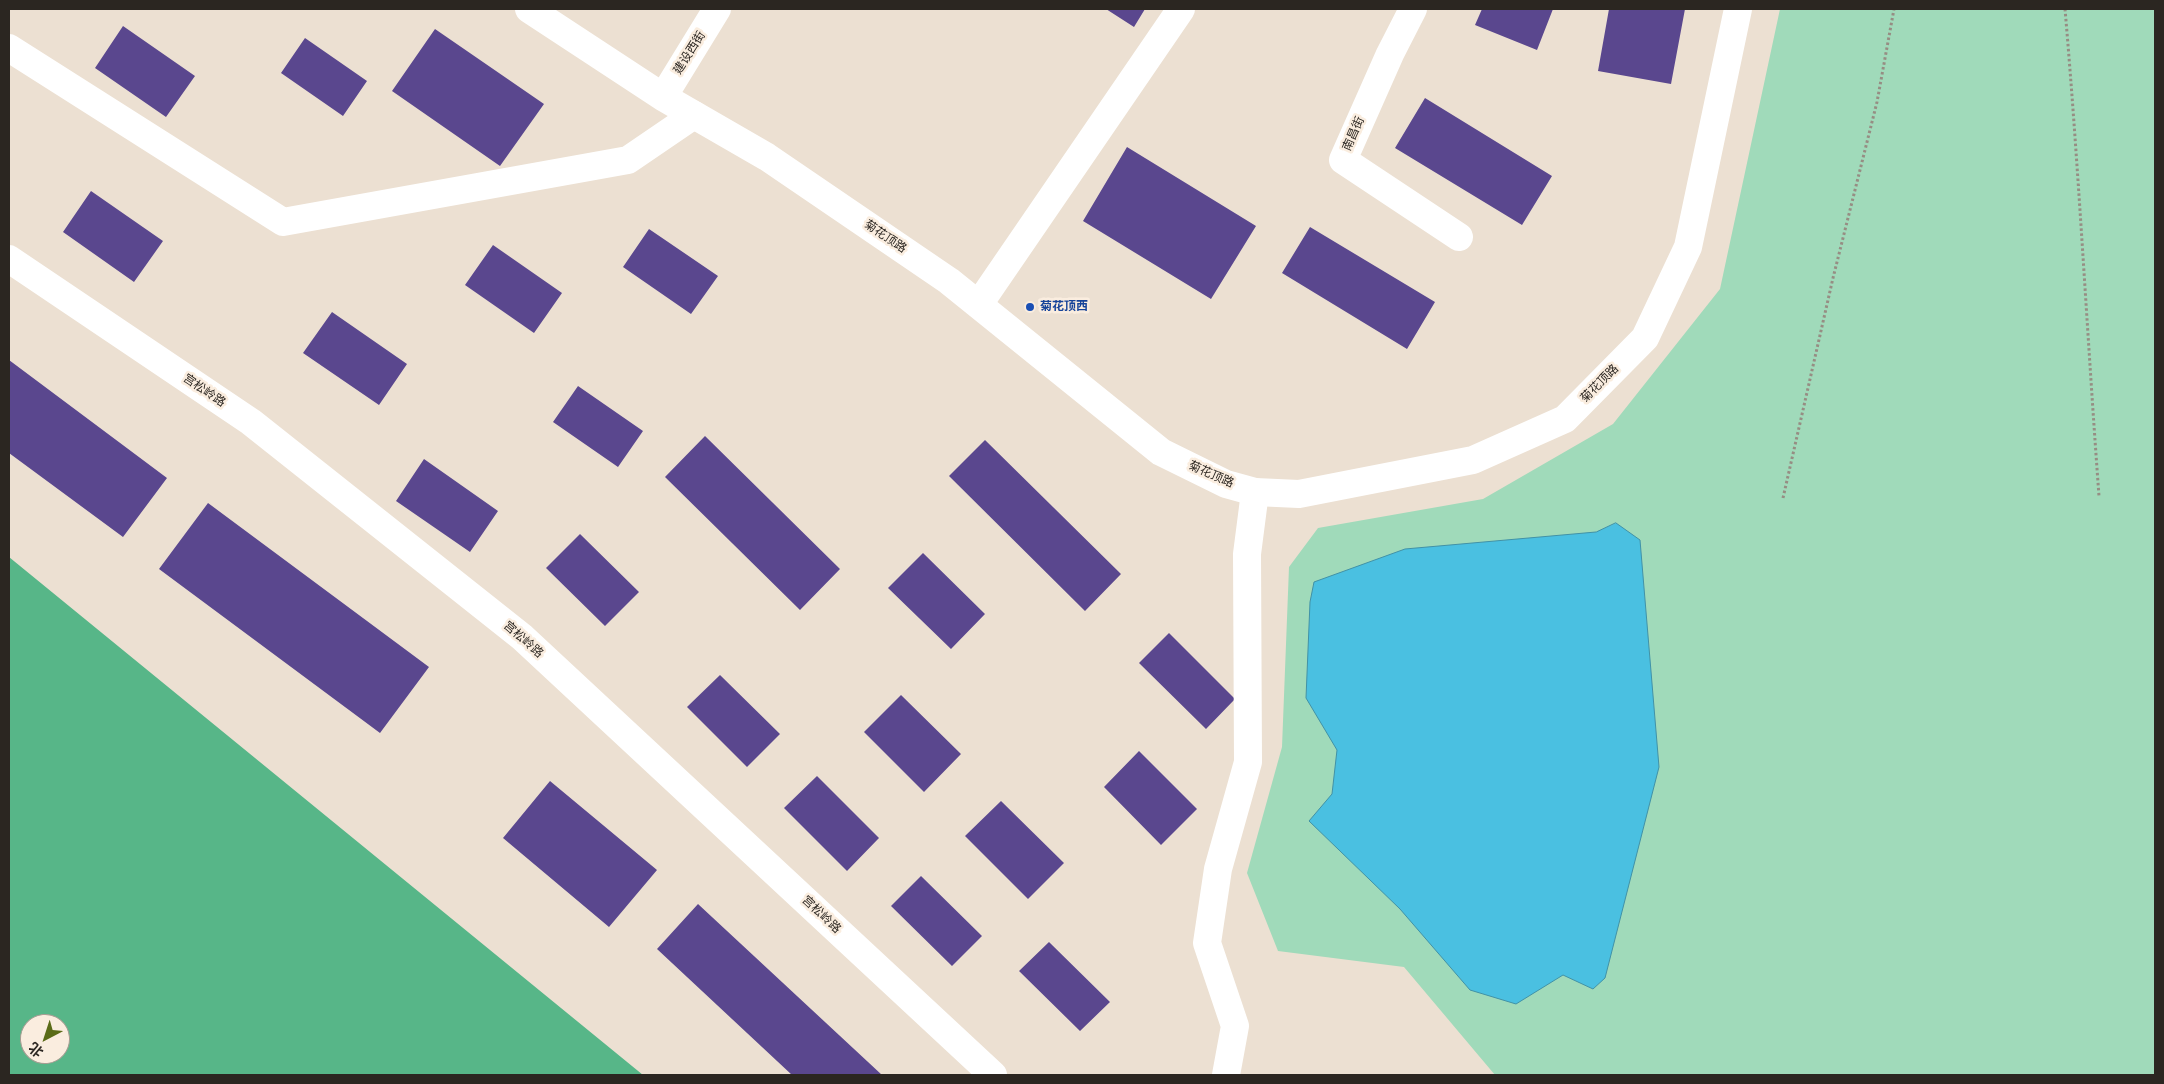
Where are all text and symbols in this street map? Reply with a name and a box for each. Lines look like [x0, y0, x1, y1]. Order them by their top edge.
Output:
street label: 建设西街 [671, 29, 709, 77]
street label: 南昌街 [1340, 115, 1368, 153]
street label: 菊花顶路 [861, 218, 909, 256]
place label: 菊花顶西 [1040, 300, 1088, 314]
marker: 菊花顶西 [1024, 301, 1036, 313]
street label: 菊花顶路 [1578, 362, 1622, 406]
street label: 宫松岭路 [180, 372, 228, 410]
street label: 菊花顶路 [1186, 459, 1236, 491]
street label: 宫松岭路 [500, 619, 546, 661]
street label: 宫松岭路 [799, 893, 843, 937]
north arrow [20, 1014, 70, 1064]
text: 北 [24, 1038, 48, 1062]

